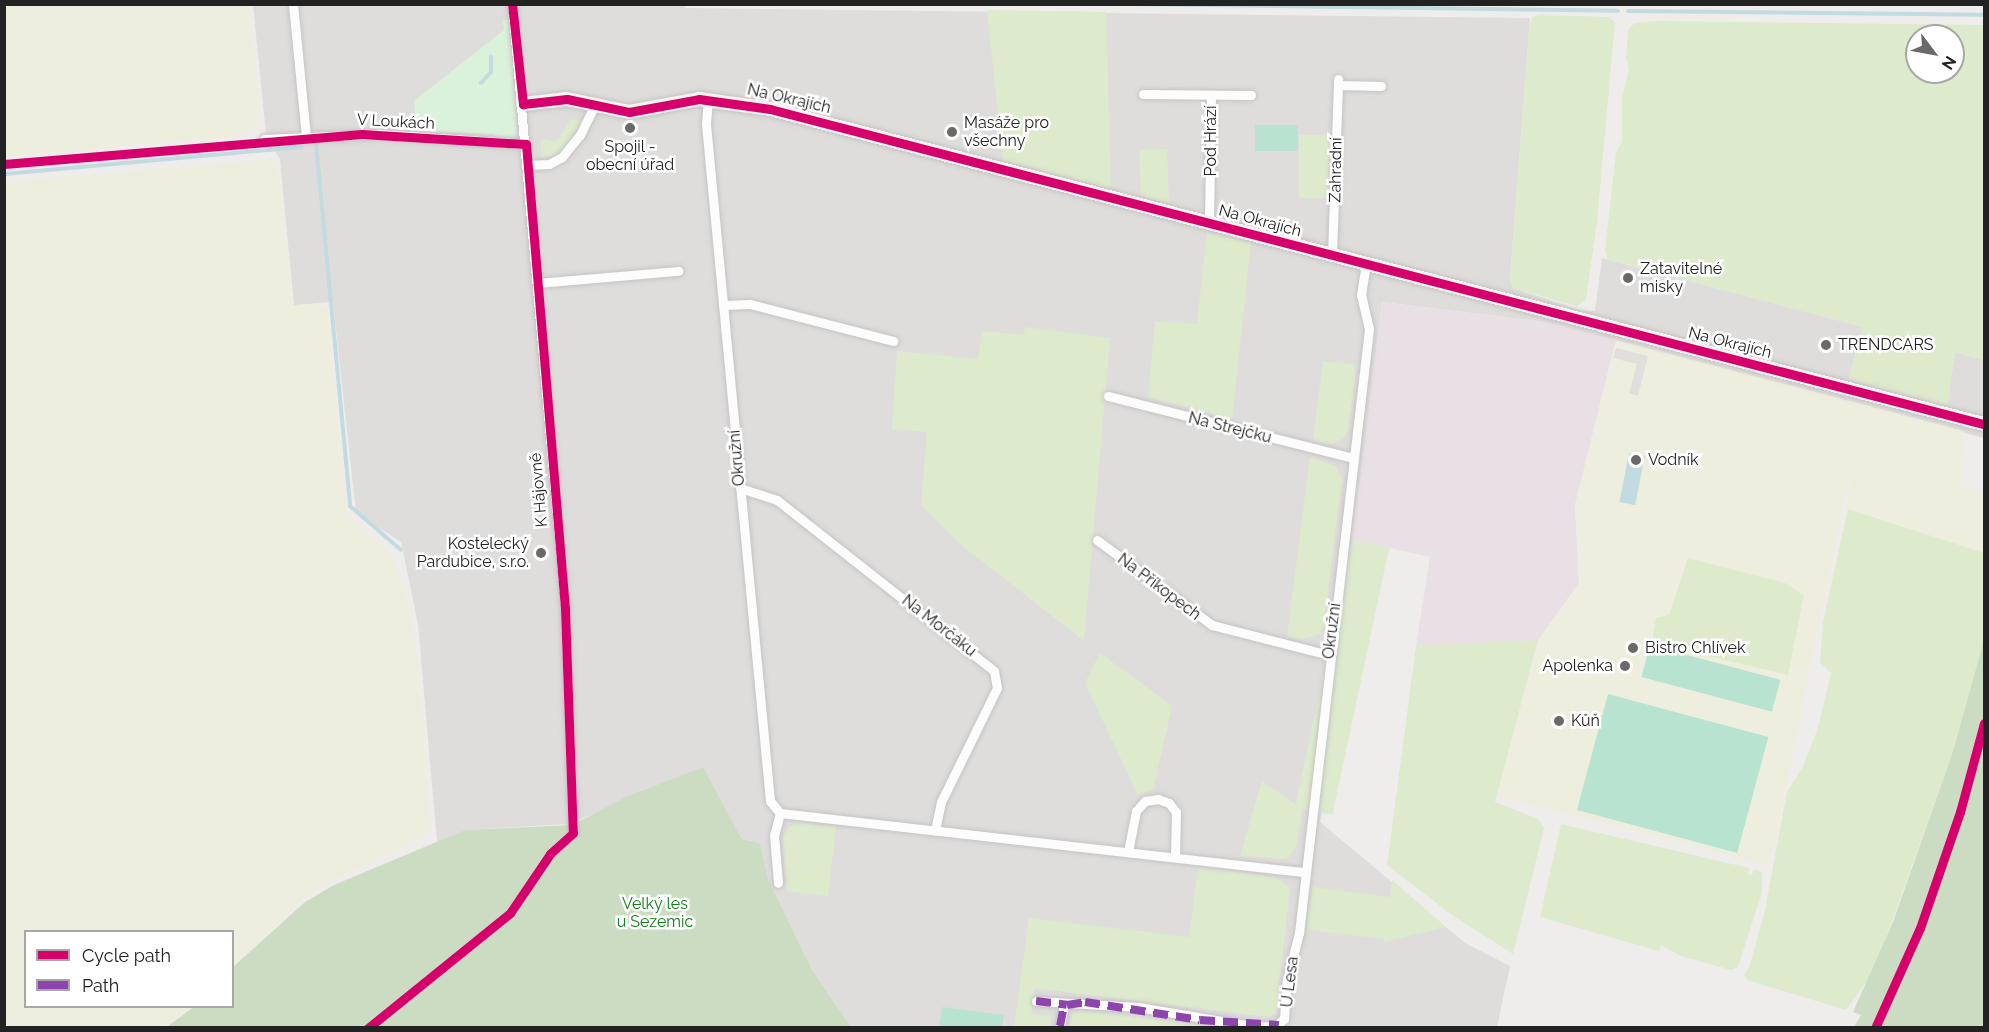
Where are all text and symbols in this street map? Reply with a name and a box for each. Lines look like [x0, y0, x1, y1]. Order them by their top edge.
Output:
north arrow [1905, 24, 1965, 84]
text: N [1938, 53, 1960, 73]
street label: Na Okrajích [745, 80, 833, 118]
street label: Pod Hrází [1201, 106, 1221, 176]
street label: V Loukách [356, 110, 436, 134]
place label: Masáže pro všechny [964, 113, 1049, 151]
marker: Spojil - obecní úřad [623, 121, 637, 135]
marker: Masáže pro všechny [945, 125, 959, 139]
place label: Spojil - obecní úřad [586, 137, 674, 175]
street label: Zahradní [1326, 137, 1346, 203]
street label: Na Okrajích [1216, 201, 1304, 241]
place label: Zatavitelné misky [1640, 259, 1722, 297]
marker: Zatavitelné misky [1621, 271, 1635, 285]
street label: Na Okrajích [1686, 323, 1774, 363]
place label: TRENDCARS [1838, 335, 1934, 355]
marker: TRENDCARS [1819, 338, 1833, 352]
street label: Na Strejčku [1186, 408, 1274, 448]
street label: Okružní [725, 429, 749, 487]
place label: Vodník [1648, 450, 1699, 470]
street label: K Hájovně [526, 452, 552, 528]
marker: Vodník [1629, 453, 1643, 467]
place label: Kostelecký Pardubice, s.r.o. [417, 534, 529, 572]
marker: Kostelecký Pardubice, s.r.o. [534, 546, 548, 560]
street label: Na Příkopech [1114, 550, 1204, 624]
street label: Na Morčáku [898, 591, 980, 661]
street label: Okružní [1319, 602, 1345, 660]
place label: Bistro Chlívek [1645, 638, 1745, 658]
marker: Bistro Chlívek [1626, 641, 1640, 655]
place label: Apolenka [1543, 656, 1613, 676]
marker: Apolenka [1618, 659, 1632, 673]
place label: Kůň [1571, 711, 1600, 731]
marker: Kůň [1552, 714, 1566, 728]
park label: Velký les u Sezemic [617, 894, 693, 932]
legend [24, 930, 234, 1008]
text: Cycle path [82, 945, 171, 966]
street label: U Lesa [1277, 955, 1303, 1009]
text: Path [82, 975, 119, 996]

